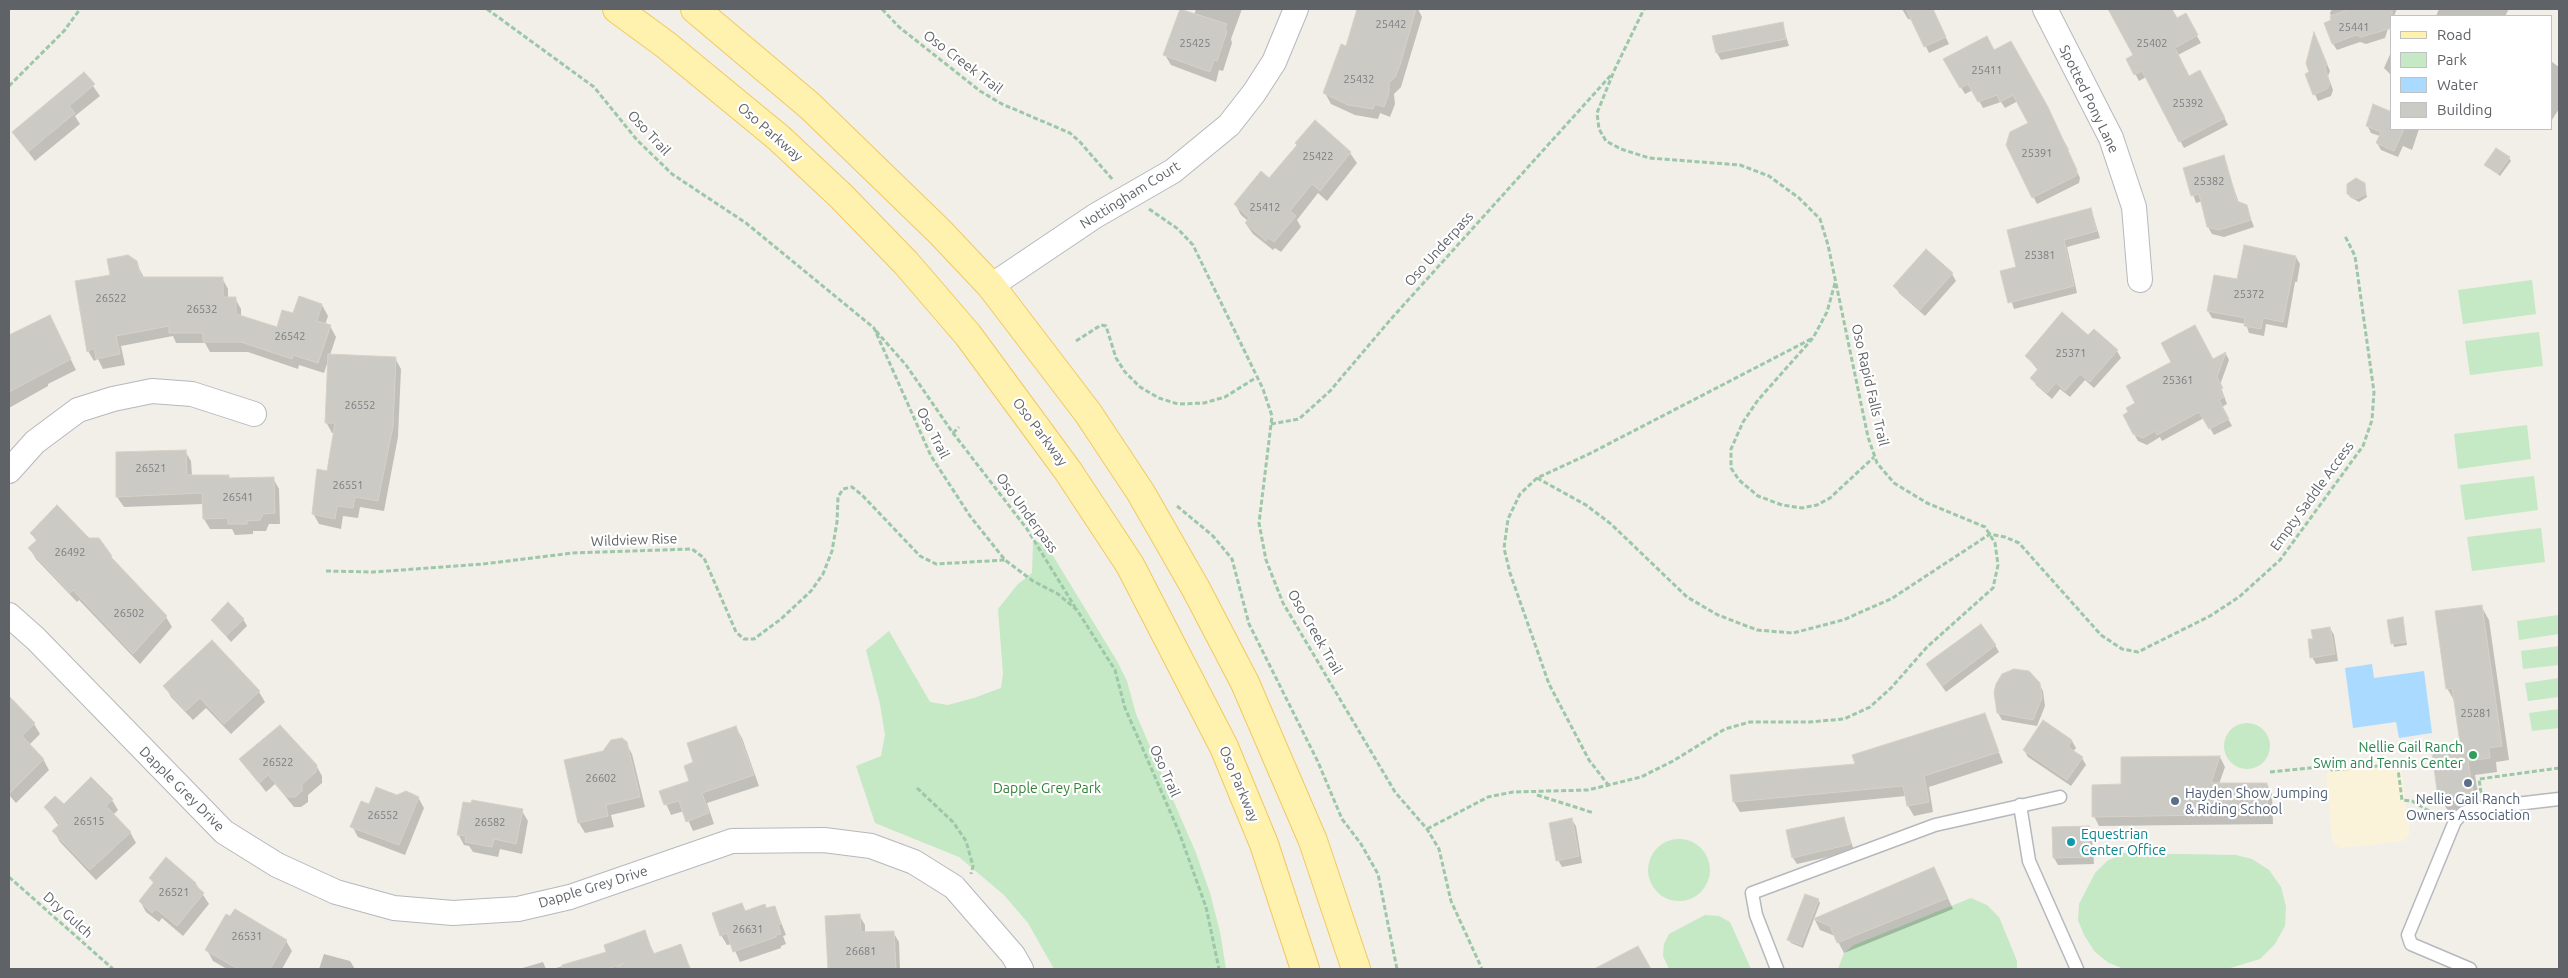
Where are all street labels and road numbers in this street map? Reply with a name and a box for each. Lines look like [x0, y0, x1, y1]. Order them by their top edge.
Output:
street label: Oso Creek Trail [920, 27, 1006, 97]
street label: Spotted Pony Lane [2056, 42, 2122, 156]
street label: Oso Parkway [734, 99, 806, 165]
street label: Oso Trail [624, 107, 674, 159]
street label: Nottingham Court [1077, 157, 1183, 233]
street label: Oso Underpass [1401, 208, 1477, 290]
street label: Oso Rapid Falls Trail [1848, 322, 1892, 448]
street label: Oso Parkway [1009, 395, 1071, 469]
street label: Oso Trail [913, 405, 953, 461]
street label: Empty Saddle Access [2267, 438, 2357, 554]
street label: Oso Underpass [992, 470, 1062, 556]
street label: Wildview Rise [591, 530, 677, 550]
street label: Oso Creek Trail [1284, 587, 1346, 677]
street label: Oso Trail [1146, 742, 1184, 800]
street label: Dapple Grey Drive [136, 743, 228, 835]
street label: Oso Parkway [1215, 743, 1263, 825]
street label: Dapple Grey Drive [536, 862, 650, 912]
street label: Dry Gulch [40, 888, 96, 942]

